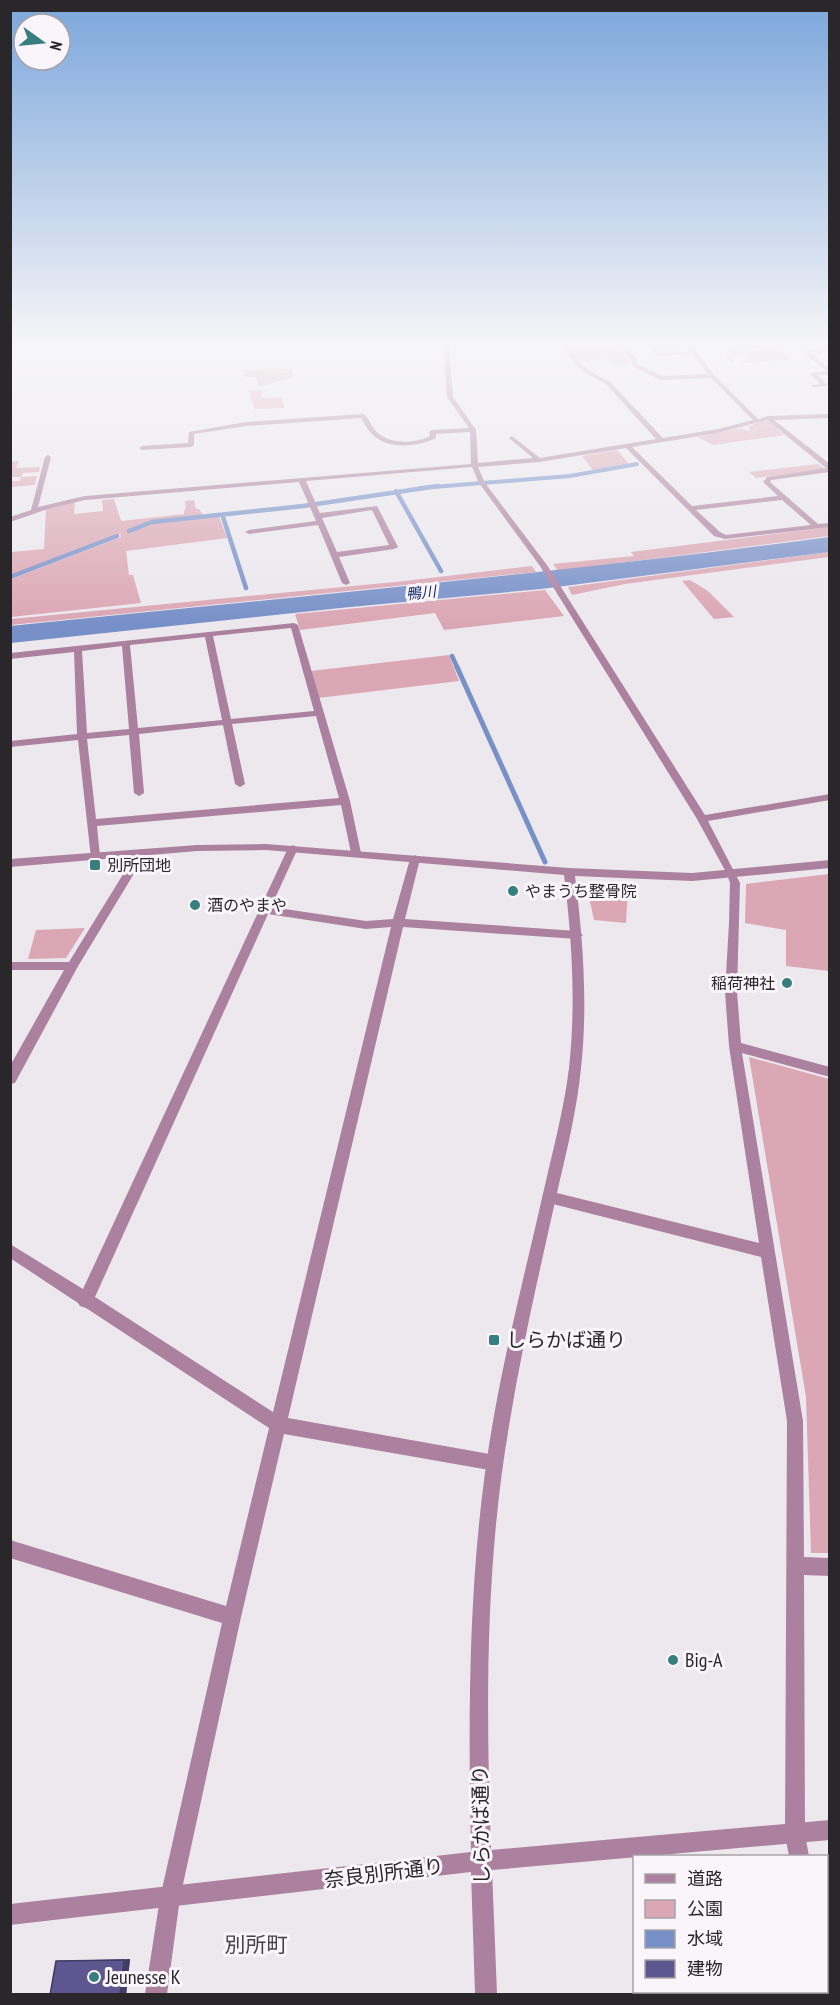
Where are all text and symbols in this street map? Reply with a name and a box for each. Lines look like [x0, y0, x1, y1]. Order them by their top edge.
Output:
north arrow [12, 12, 72, 72]
text: N [46, 39, 67, 53]
water label: 鴨川 [405, 581, 439, 604]
place label: 別所団地 [107, 855, 171, 875]
marker: 別所団地 [88, 858, 102, 872]
place label: やまうち整骨院 [525, 881, 637, 901]
marker: やまうち整骨院 [506, 884, 520, 898]
place label: 酒のやまや [207, 895, 287, 915]
marker: 酒のやまや [188, 898, 202, 912]
place label: 稲荷神社 [711, 973, 775, 993]
marker: 稲荷神社 [780, 976, 794, 990]
place label: しらかば通り [506, 1327, 626, 1353]
marker: しらかば通り [487, 1333, 501, 1347]
place label: Big-A [685, 1647, 723, 1673]
marker: Big-A [666, 1653, 680, 1667]
street label: しらかば通り [467, 1765, 495, 1885]
street label: 奈良別所通り [323, 1853, 445, 1893]
legend [633, 1855, 828, 1993]
text: 道路 [687, 1867, 723, 1890]
text: 公園 [687, 1897, 723, 1920]
text: 水域 [687, 1927, 723, 1950]
district label: 別所町 [225, 1931, 288, 1958]
text: 建物 [687, 1957, 723, 1980]
place label: Jeunesse K [105, 1964, 181, 1990]
marker: Jeunesse K [87, 1970, 101, 1984]

